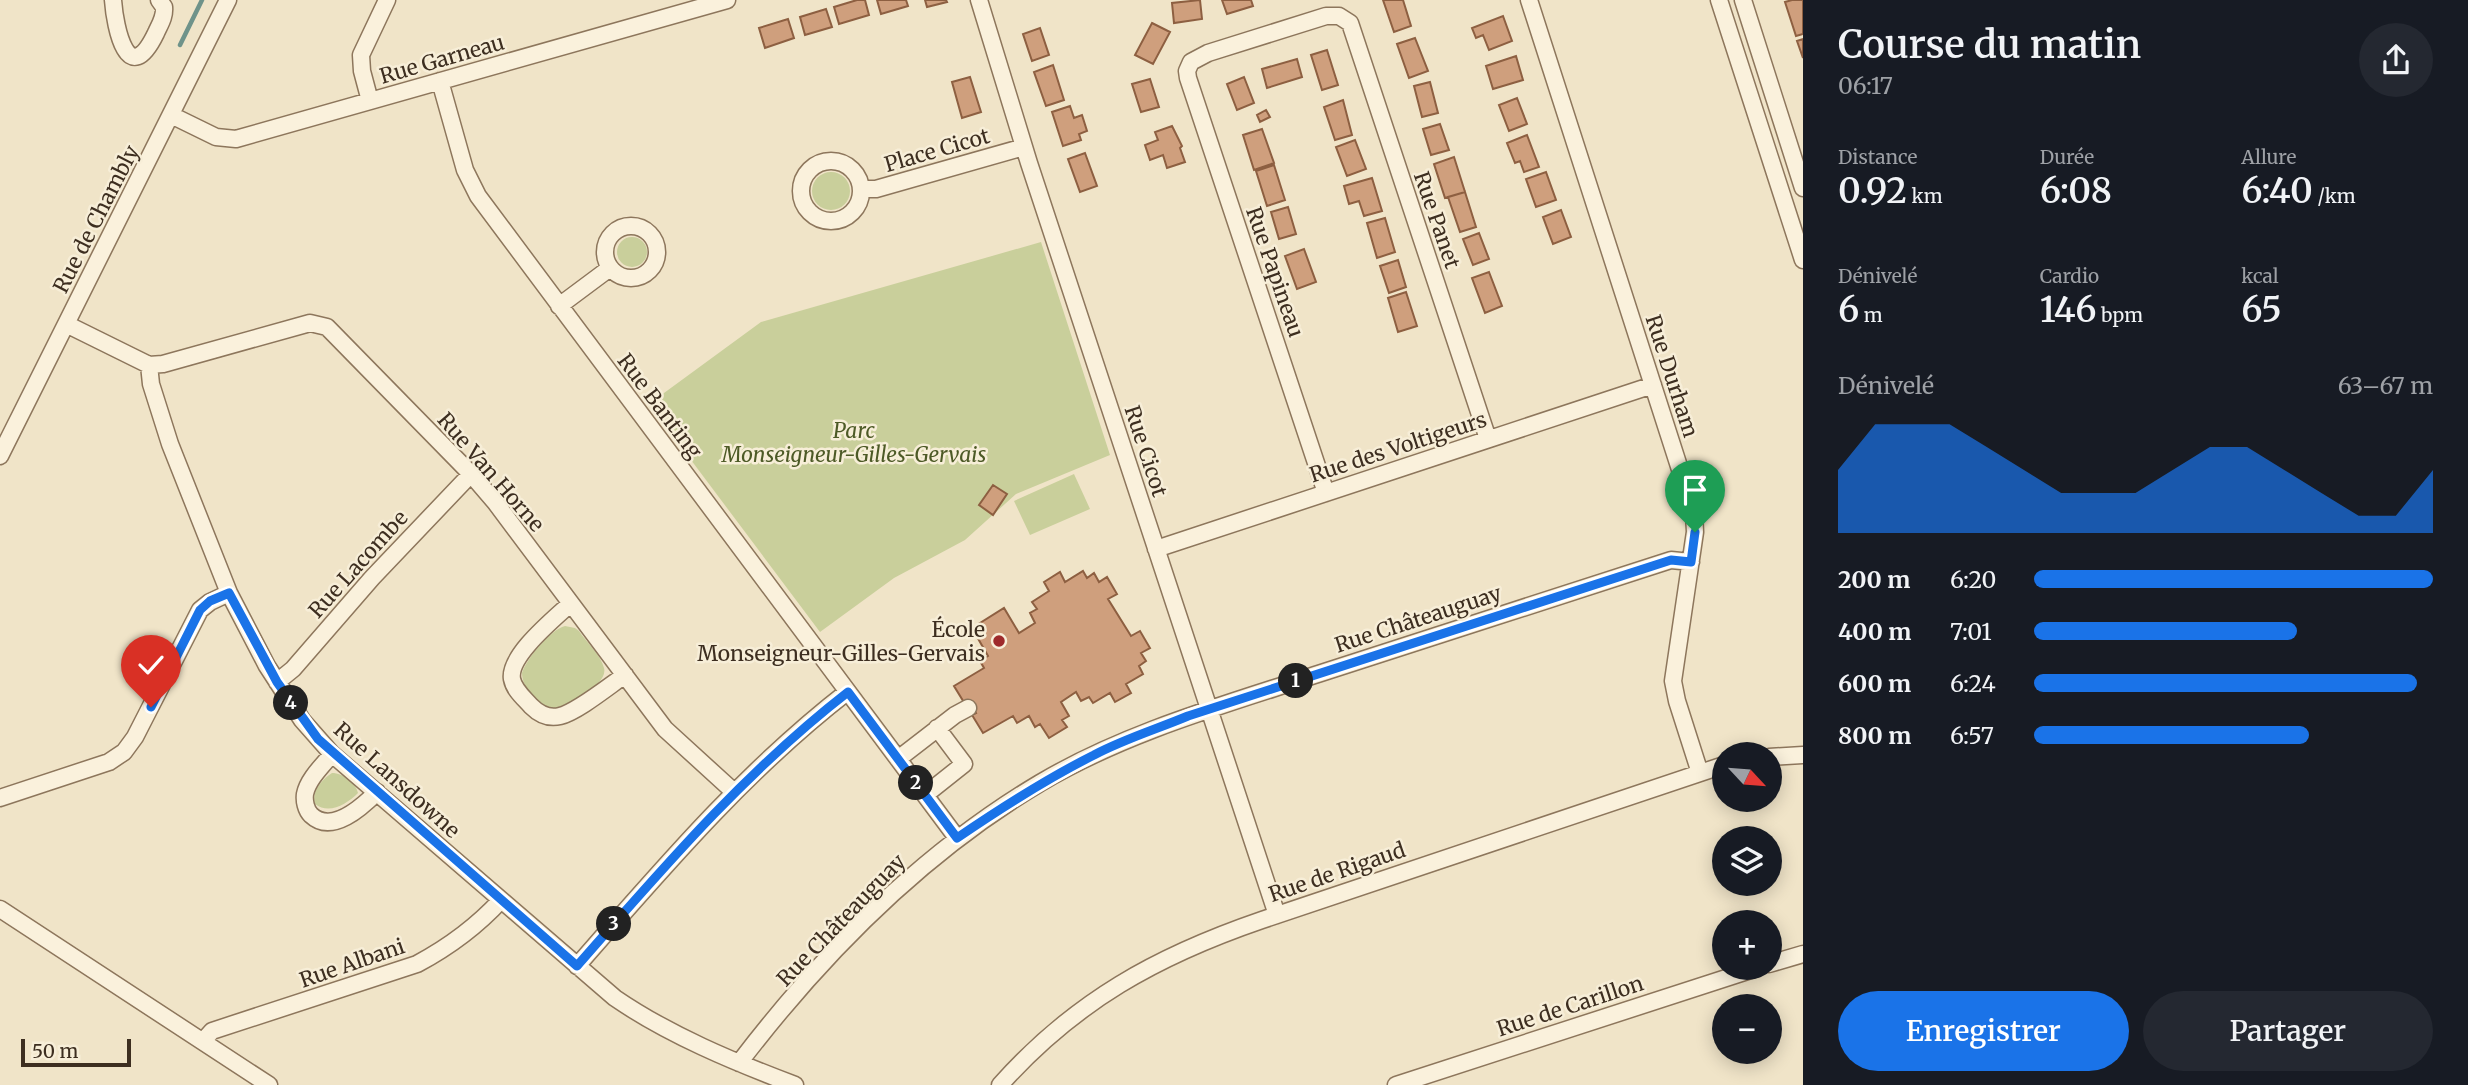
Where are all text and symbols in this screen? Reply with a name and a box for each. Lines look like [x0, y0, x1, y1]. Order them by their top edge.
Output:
text: Course du matin [1838, 21, 2141, 68]
button: share [2359, 23, 2433, 97]
street label: Rue Garneau [377, 28, 507, 90]
text: 06:17 [1838, 71, 1893, 100]
street label: Place Cicot [881, 122, 993, 178]
street label: Rue de Chambly [47, 140, 145, 297]
text: Distance [1838, 145, 1917, 169]
text: Durée [2040, 145, 2094, 169]
text: Allure [2241, 145, 2296, 169]
street label: Rue Panet [1408, 168, 1466, 272]
text: 0.92 [1838, 169, 1907, 213]
text: 6:08 [2040, 169, 2112, 213]
text: 6:40 [2241, 169, 2313, 213]
text: km [1907, 184, 1943, 208]
text: /km [2313, 184, 2356, 208]
street label: Rue Papineau [1240, 203, 1310, 341]
text: Dénivelé [1838, 264, 1917, 288]
text: Cardio [2040, 264, 2099, 288]
text: kcal [2241, 264, 2279, 288]
text: 6 [1838, 288, 1859, 332]
text: 146 [2040, 288, 2097, 332]
text: 65 [2241, 288, 2282, 332]
text: m [1859, 303, 1883, 327]
text: bpm [2097, 303, 2143, 327]
street label: Rue Durham [1639, 311, 1705, 441]
street label: Rue Banting [612, 348, 708, 464]
text: Dénivelé [1838, 371, 1934, 400]
text: 63–67 m [2338, 371, 2433, 400]
street label: Rue Cicot [1119, 402, 1173, 500]
street label: Rue des Voltigeurs [1306, 406, 1490, 488]
street label: Rue Van Horne [432, 407, 550, 537]
park label: Parc Monseigneur-Gilles-Gervais [721, 417, 987, 468]
pin [1665, 460, 1725, 532]
icon: arrive [1676, 471, 1714, 509]
street label: Rue Lacombe [303, 504, 413, 623]
text: 200 m [1838, 565, 1910, 594]
text: 6:20 [1950, 565, 1996, 594]
street label: Rue Châteauguay [1331, 579, 1505, 659]
place label: École Monseigneur-Gilles-Gervais [697, 615, 985, 667]
text: 400 m [1838, 617, 1912, 646]
text: 7:01 [1950, 617, 1992, 646]
marker: École Monseigneur-Gilles-Gervais [991, 633, 1007, 649]
pin [121, 635, 181, 707]
icon: check [132, 646, 170, 684]
pin: 1 [1278, 664, 1314, 698]
text: 1 [1291, 668, 1300, 692]
text: 600 m [1838, 669, 1911, 698]
text: 6:24 [1950, 669, 1996, 698]
pin: 4 [274, 686, 308, 720]
text: 4 [284, 690, 297, 714]
street label: Rue Lansdowne [328, 716, 466, 844]
text: 800 m [1838, 721, 1911, 750]
text: 6:57 [1950, 721, 1994, 750]
north arrow [1712, 742, 1782, 812]
map controls [1712, 742, 1782, 1064]
pin: 2 [898, 766, 934, 800]
text: 2 [910, 770, 921, 794]
button: layers [1712, 826, 1782, 896]
street label: Rue de Rigaud [1265, 836, 1409, 908]
street label: Rue Châteauguay [771, 848, 912, 992]
pin: 3 [596, 906, 632, 942]
button: + [1712, 910, 1782, 980]
text: 3 [608, 911, 619, 935]
street label: Rue Albani [296, 932, 408, 994]
street label: Rue de Carillon [1493, 970, 1647, 1042]
button: Enregistrer [1838, 991, 2129, 1071]
button: Partager [2143, 991, 2433, 1071]
button: − [1712, 994, 1782, 1064]
scale bar [21, 1036, 131, 1068]
text: 50 m [32, 1039, 78, 1063]

